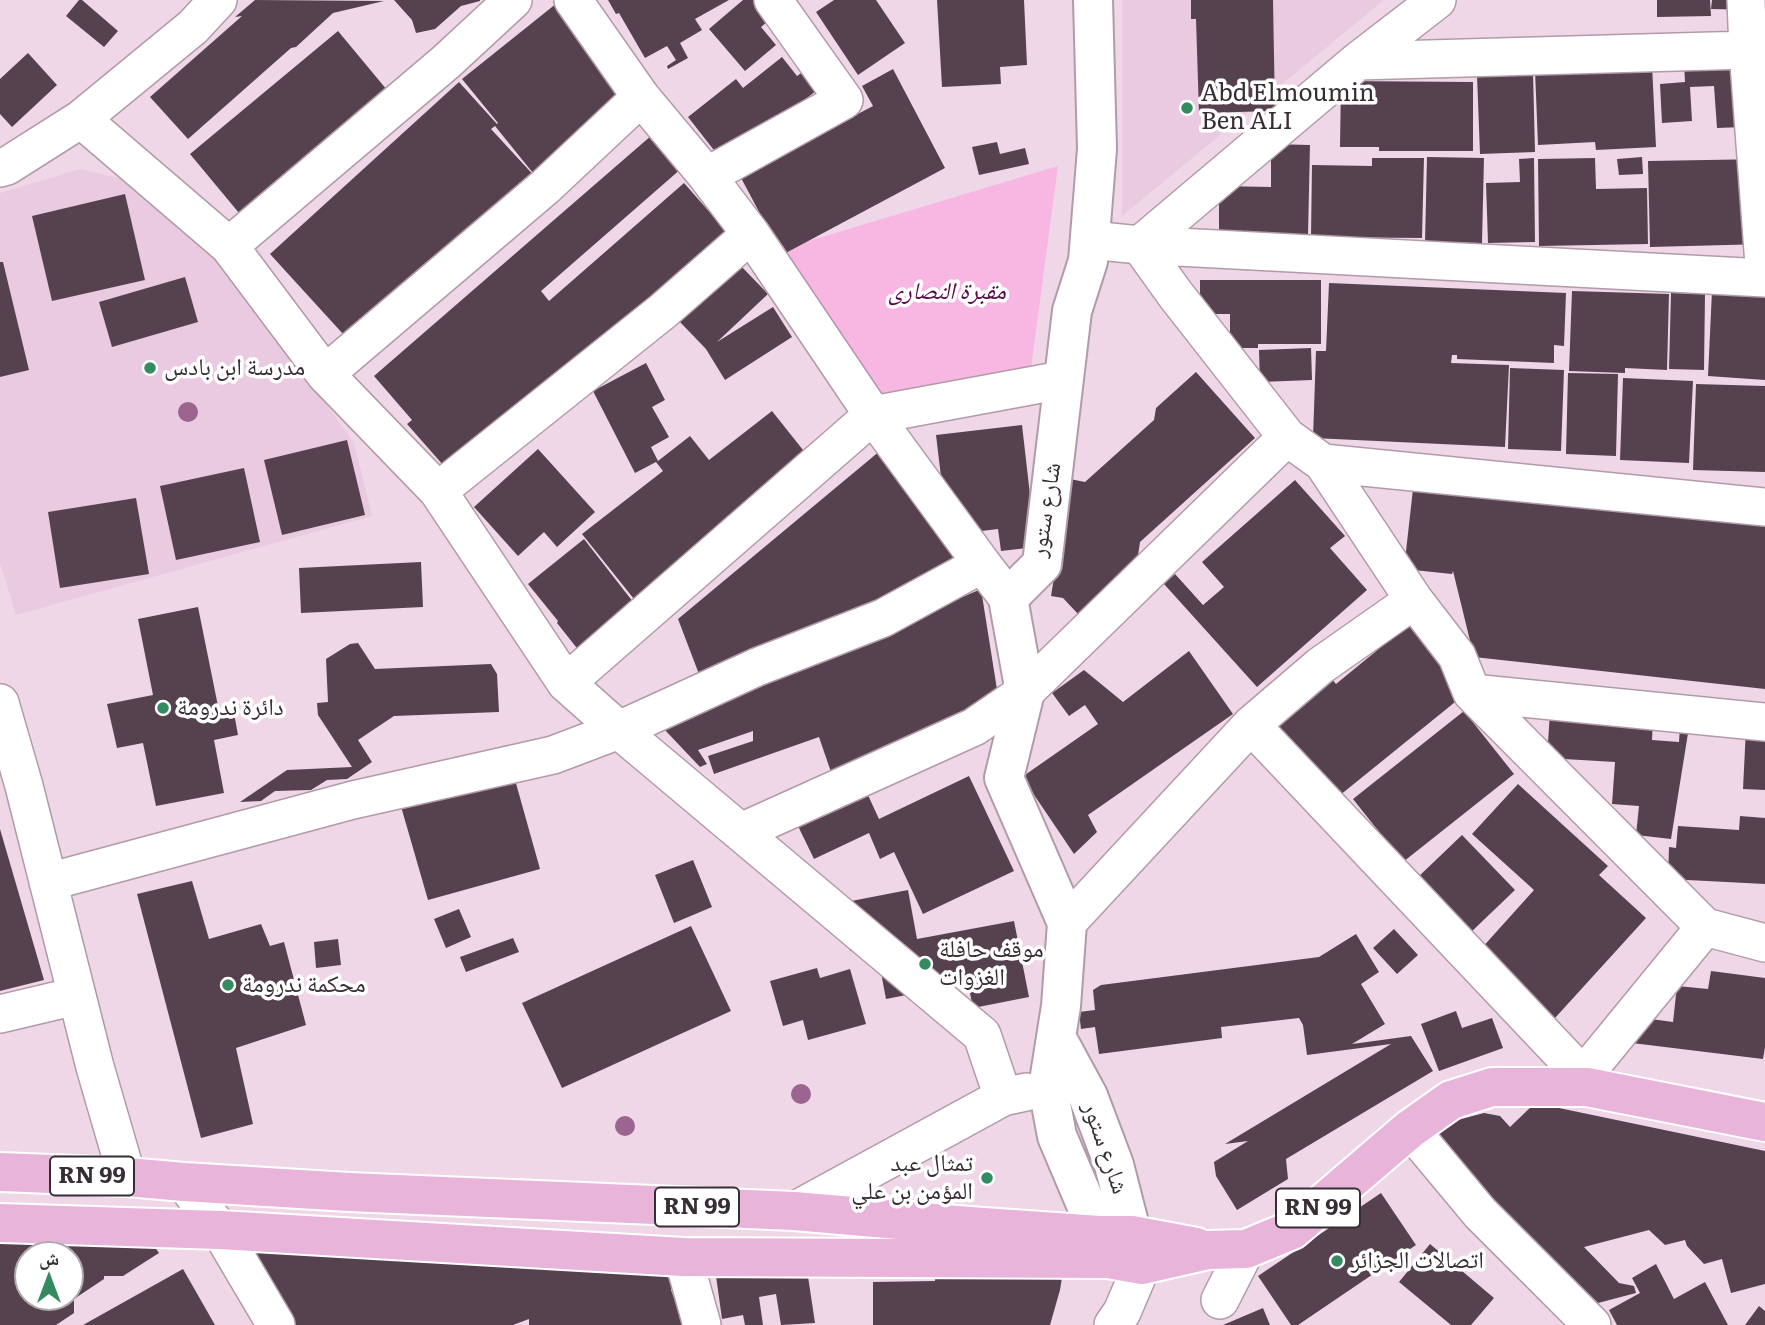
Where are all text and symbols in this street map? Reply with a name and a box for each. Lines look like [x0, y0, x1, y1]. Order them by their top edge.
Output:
place label: Abd Elmoumin Ben ALI [1201, 80, 1375, 136]
marker: Abd Elmoumin Ben ALI [1179, 100, 1195, 116]
park label: مقبرة النصارى [888, 278, 1006, 306]
place label: مدرسة ابن بادس [164, 354, 305, 382]
marker: مدرسة ابن بادس [142, 360, 158, 376]
street label: شارع ستور [1024, 461, 1068, 559]
place label: دائرة ندرومة [177, 694, 284, 722]
marker: دائرة ندرومة [155, 700, 171, 716]
place label: موقف حافلة الغزوات [939, 936, 1044, 992]
marker: موقف حافلة الغزوات [917, 956, 933, 972]
place label: محكمة ندرومة [242, 971, 366, 999]
marker: محكمة ندرومة [220, 977, 236, 993]
street label: شارع ستور [1076, 1098, 1134, 1198]
place label: تمثال عبد المؤمن بن علي [851, 1150, 973, 1206]
road number: RN 99 [50, 1156, 134, 1196]
marker: تمثال عبد المؤمن بن علي [979, 1170, 995, 1186]
road number: RN 99 [655, 1188, 739, 1226]
road number: RN 99 [1276, 1189, 1360, 1228]
north arrow [14, 1241, 84, 1311]
text: ش [39, 1243, 59, 1271]
place label: اتصالات الجزائر [1351, 1247, 1484, 1275]
marker: اتصالات الجزائر [1329, 1253, 1345, 1269]

